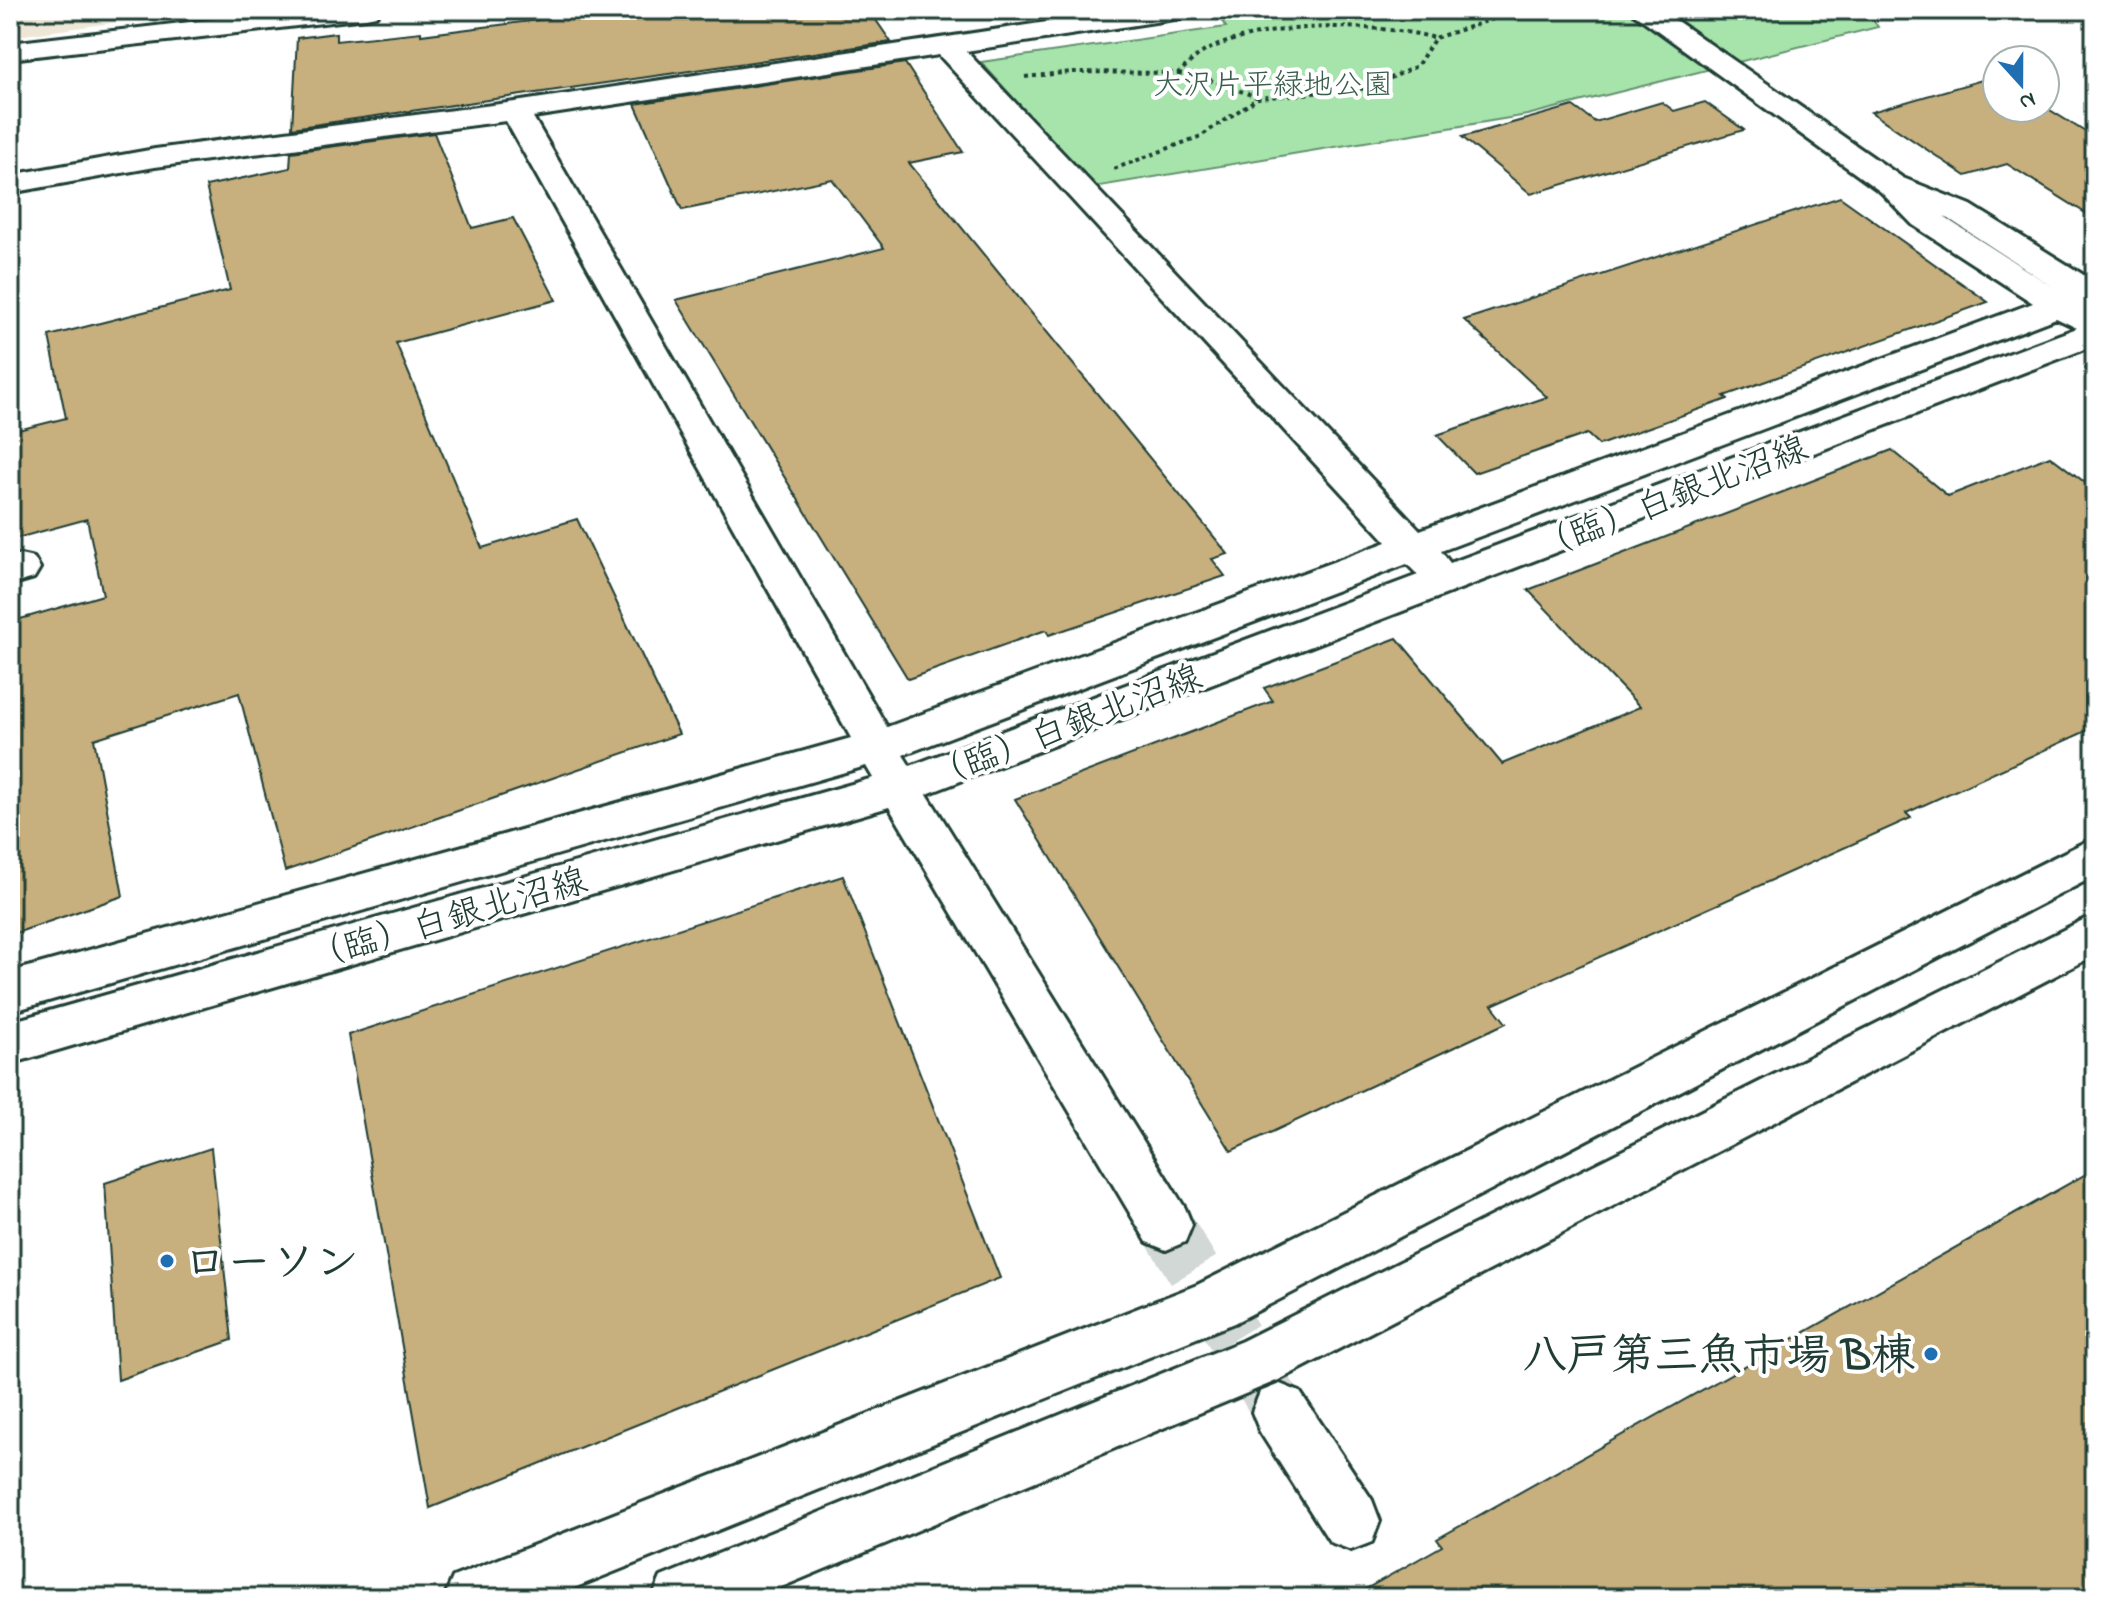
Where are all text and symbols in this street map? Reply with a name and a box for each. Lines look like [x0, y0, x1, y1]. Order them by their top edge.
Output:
north arrow [1981, 44, 2061, 124]
park label: 大沢片平緑地公園 [1153, 65, 1393, 109]
text: N [2014, 82, 2040, 117]
street label: （臨）白銀北沼線 [1529, 424, 1817, 577]
street label: （臨）白銀北沼線 [923, 653, 1211, 806]
street label: （臨）白銀北沼線 [303, 856, 594, 986]
place label: ローソン [183, 1233, 359, 1297]
marker: ローソン [158, 1252, 176, 1270]
place label: 八戸第三魚市場 B棟 [1522, 1326, 1915, 1390]
marker: 八戸第三魚市場 B棟 [1922, 1345, 1940, 1363]

